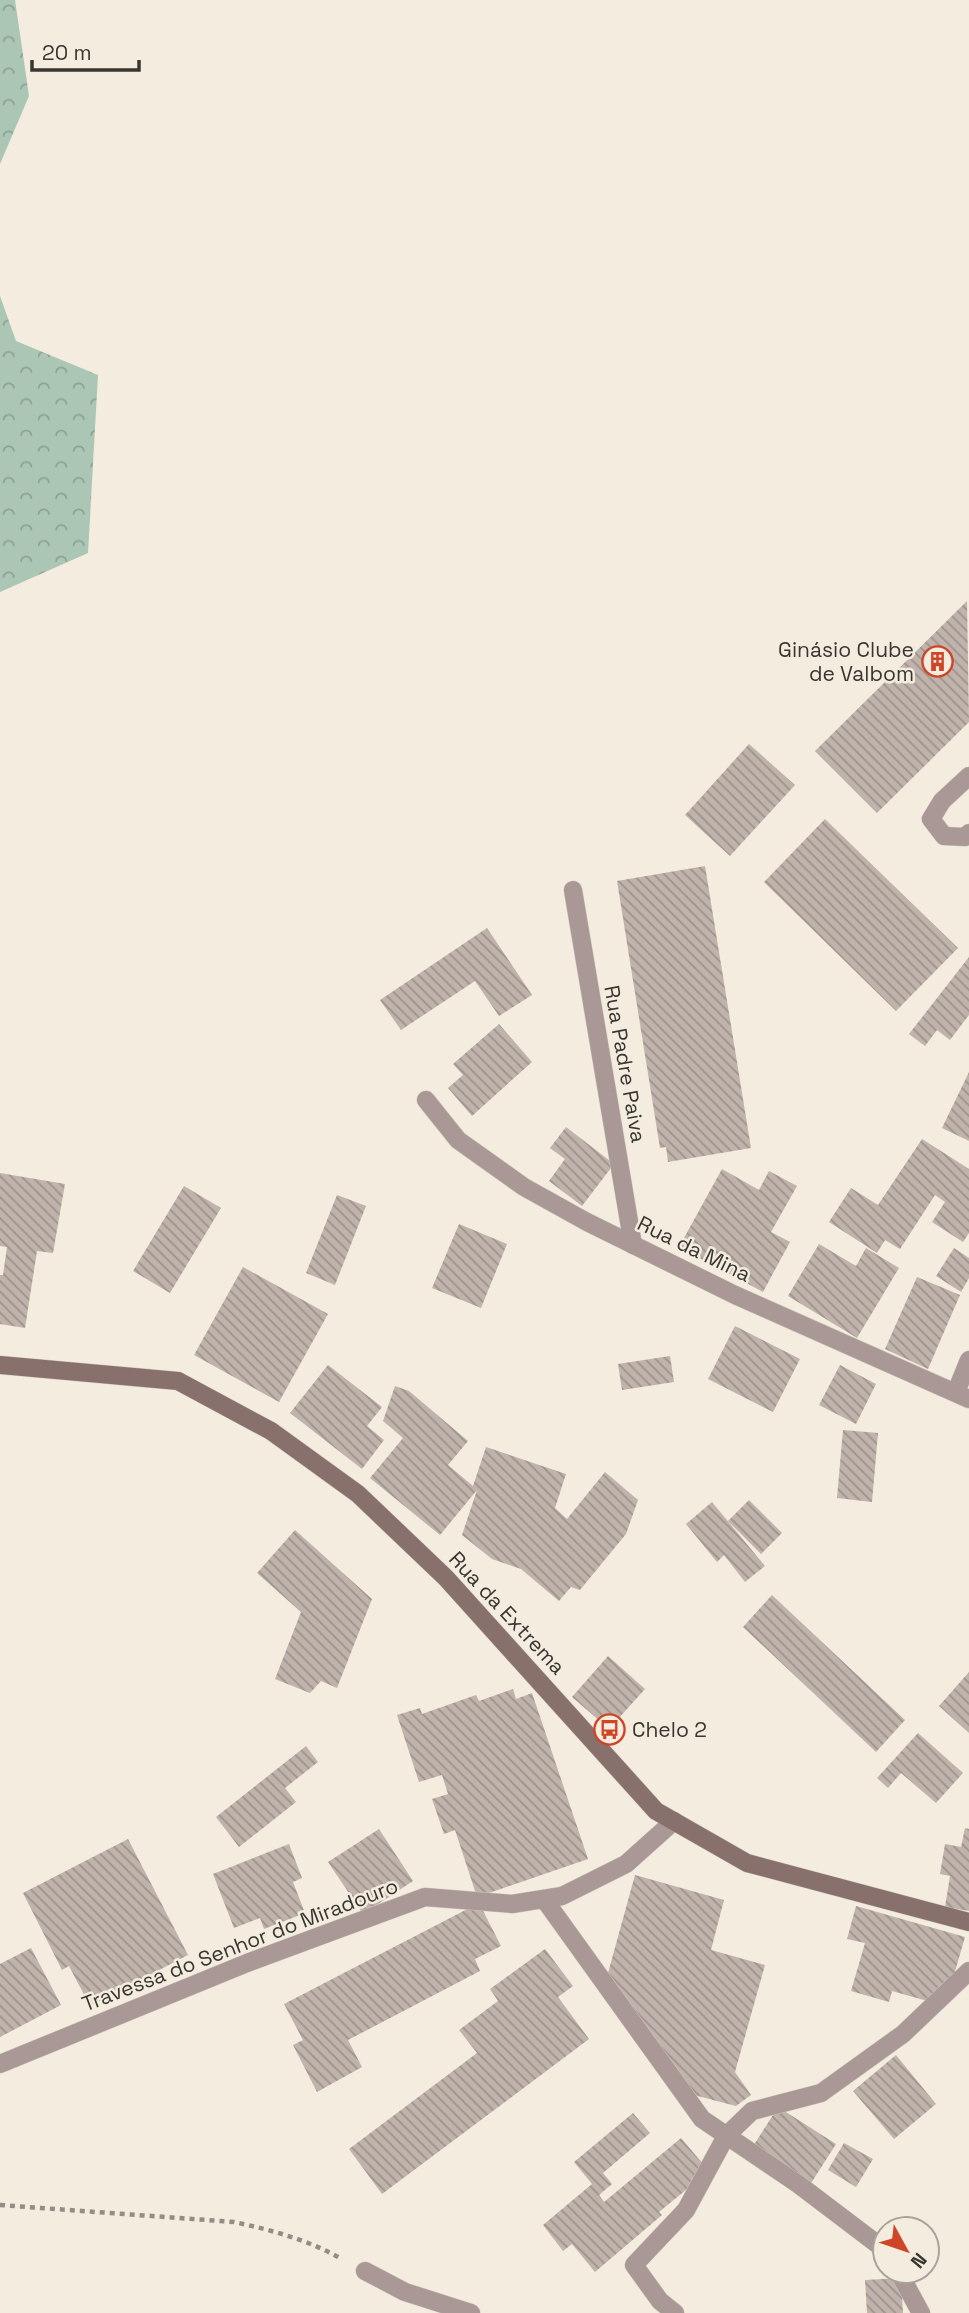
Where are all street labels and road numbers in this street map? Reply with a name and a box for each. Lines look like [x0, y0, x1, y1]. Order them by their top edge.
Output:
street label: Rua Padre Paiva [598, 983, 653, 1145]
street label: Rua da Mina [633, 1209, 755, 1288]
street label: Rua da Extrema [443, 1545, 571, 1680]
street label: Travessa do Senhor do Miradouro [78, 1872, 402, 2017]

